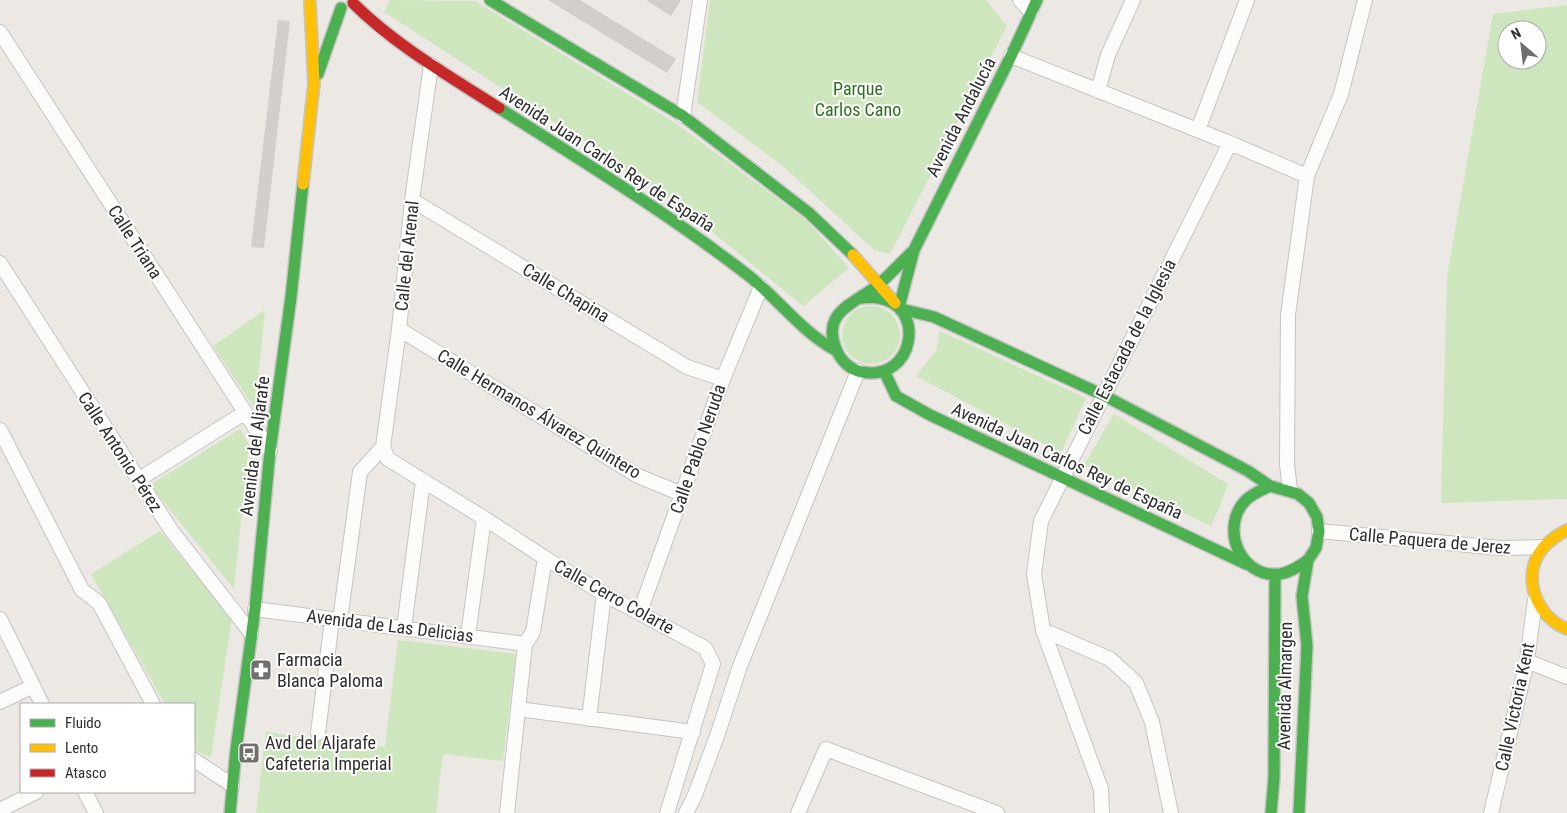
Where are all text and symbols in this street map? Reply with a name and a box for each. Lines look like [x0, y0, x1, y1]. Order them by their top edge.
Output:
north arrow [1497, 20, 1547, 70]
text: N [1508, 24, 1523, 43]
street label: Avenida Andalucía [921, 54, 1000, 180]
park label: Parque Carlos Cano [815, 78, 901, 120]
street label: Avenida Juan Carlos Rey de España [496, 81, 719, 236]
street label: Calle del Arenal [390, 200, 423, 312]
street label: Calle Triana [104, 201, 167, 283]
street label: Calle Estacada de la Iglesia [1073, 255, 1180, 438]
street label: Calle Chapina [519, 258, 613, 327]
street label: Calle Hermanos Álvarez Quintero [434, 344, 645, 483]
street label: Avenida del Aljarafe [235, 375, 274, 517]
street label: Calle Pablo Neruda [666, 381, 730, 516]
street label: Calle Antonio Pérez [74, 388, 167, 516]
street label: Avenida Juan Carlos Rey de España [948, 398, 1186, 523]
street label: Calle Paquera de Jerez [1348, 523, 1512, 558]
street label: Calle Cerro Colarte [551, 555, 678, 638]
street label: Avenida de Las Delicias [306, 605, 475, 646]
street label: Avenida Almargen [1273, 622, 1296, 750]
street label: Calle Victoria Kent [1491, 641, 1538, 773]
place label: Farmacia Blanca Paloma [277, 649, 383, 691]
pharmacy icon: Farmacia Blanca Paloma [249, 658, 273, 682]
legend [20, 703, 195, 793]
text: Fluido [65, 714, 101, 732]
place label: Avd del Aljarafe Cafeteria Imperial [265, 732, 392, 774]
text: Lento [65, 739, 98, 757]
bus stop icon: Avd del Aljarafe Cafeteria Imperial [237, 741, 261, 765]
text: Atasco [65, 764, 106, 782]

